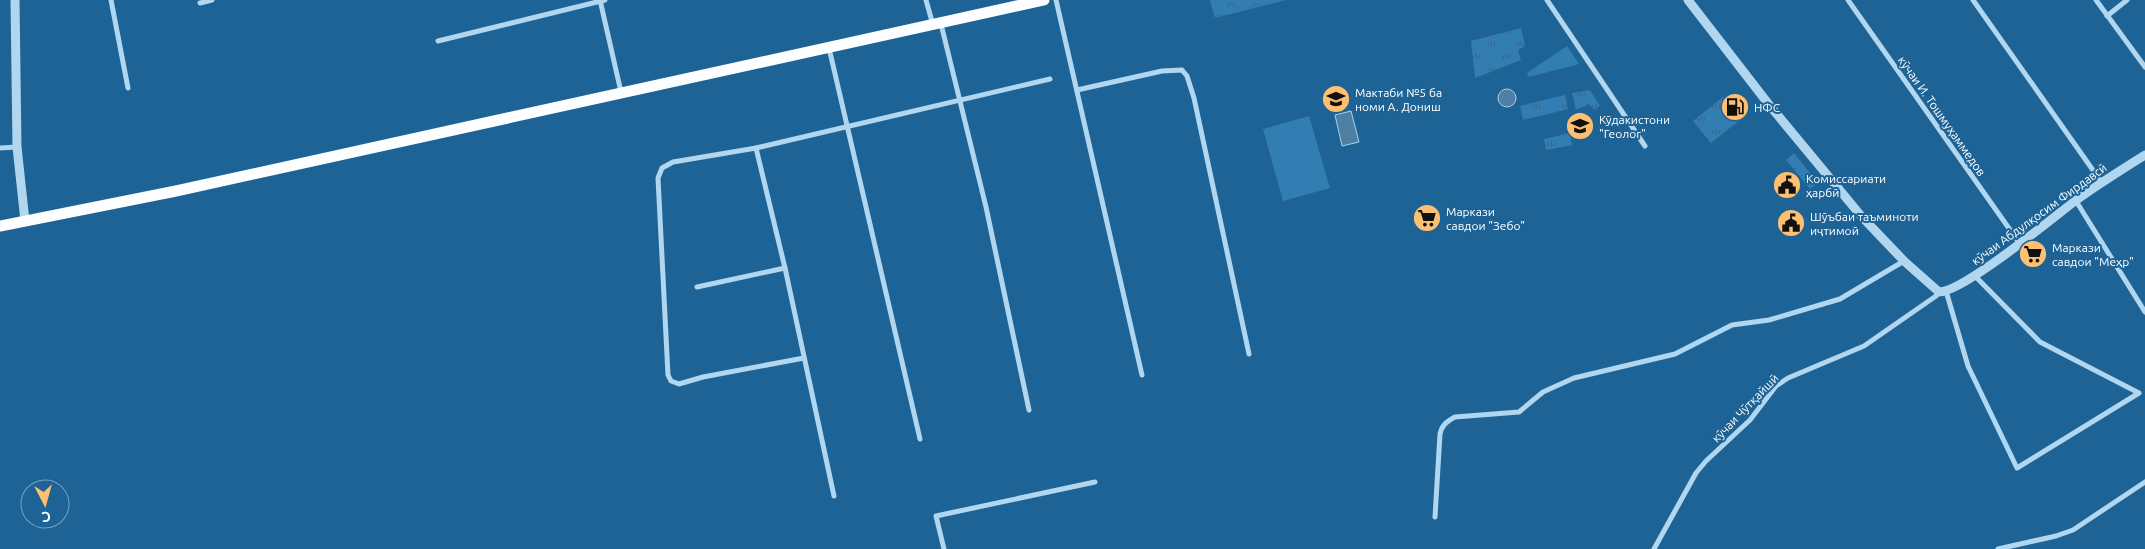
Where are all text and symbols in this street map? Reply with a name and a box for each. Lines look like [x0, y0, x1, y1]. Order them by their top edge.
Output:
street label: кӯчаи И. Тошмуҳаммедов [1896, 54, 1988, 178]
school or university icon: Мактаби №5 ба номи А. Дониш [1321, 84, 1351, 114]
place label: Мактаби №5 ба номи А. Дониш [1355, 86, 1442, 113]
fuel station icon: НФС [1720, 92, 1750, 122]
place label: НФС [1754, 101, 1781, 114]
school or university icon: Кӯдакистони "Геолог" [1565, 111, 1595, 141]
place label: Кӯдакистони "Геолог" [1599, 113, 1670, 140]
street label: кӯчаи Абдулқосим Фирдавсӣ [1969, 161, 2109, 267]
public building icon: Комиссариати ҳарбӣ [1772, 170, 1802, 200]
place label: Комиссариати ҳарбӣ [1806, 172, 1886, 199]
supermarket icon: Маркази савдои "Зебо" [1412, 203, 1442, 233]
place label: Маркази савдои "Зебо" [1446, 205, 1525, 232]
public building icon: Шӯъбаи таъминоти иҷтимоӣ [1776, 208, 1806, 238]
place label: Шӯъбаи таъминоти иҷтимоӣ [1810, 210, 1919, 237]
supermarket icon: Маркази савдои "Меҳр" [2018, 239, 2048, 269]
place label: Маркази савдои "Меҳр" [2052, 241, 2134, 268]
street label: кӯчаи Чӯтқайшӣ [1709, 371, 1781, 445]
north arrow [20, 479, 70, 529]
text: С [41, 509, 52, 525]

